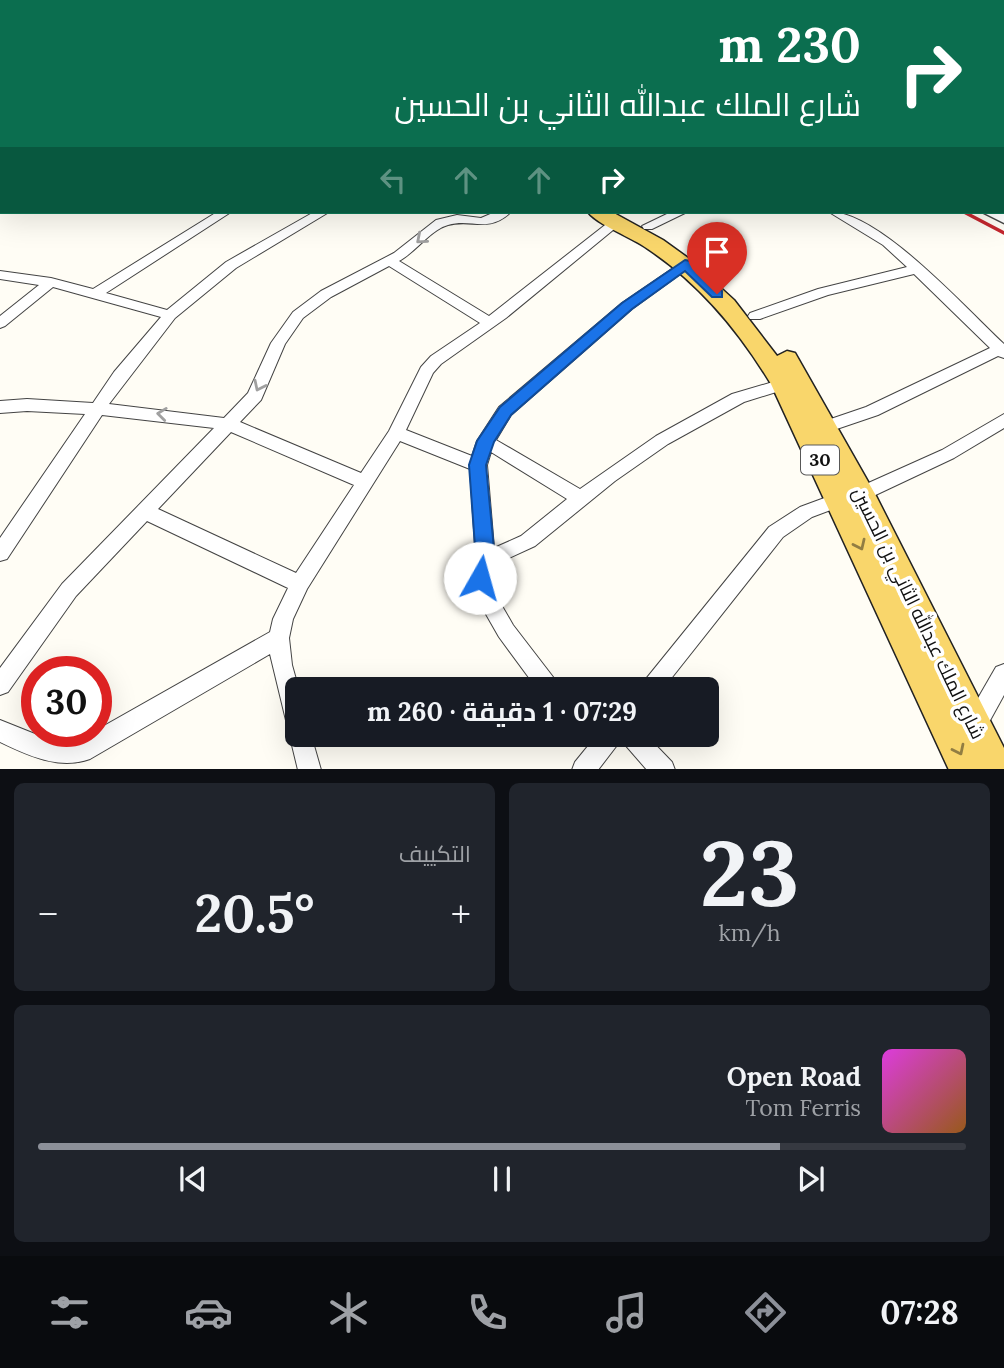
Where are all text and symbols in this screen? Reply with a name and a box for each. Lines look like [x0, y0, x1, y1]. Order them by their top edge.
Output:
text: 230 m [718, 13, 861, 75]
icon: right [885, 28, 976, 119]
text: شارع الملك عبدالله الثاني بن الحسين [394, 84, 861, 125]
icon: left [374, 161, 412, 199]
icon: ahead [447, 161, 485, 199]
icon: ahead [520, 161, 558, 199]
icon: right [593, 161, 631, 199]
pin [687, 222, 747, 294]
one-way arrow [416, 231, 429, 243]
icon: arrive [698, 233, 736, 271]
one-way arrow [253, 379, 267, 391]
one-way arrow [156, 407, 168, 422]
road number: 30 [801, 446, 839, 474]
street label: شارع الملك عبدالله الثاني بن الحسين [845, 483, 991, 744]
one-way arrow [852, 538, 866, 550]
position arrow [443, 541, 517, 615]
speed limit sign: 30 [21, 656, 112, 747]
text: 07:29 · 1 دقيقة · 260 m [367, 695, 637, 728]
one-way arrow [950, 743, 964, 755]
text: 23 [700, 814, 799, 931]
text: التكييف [399, 839, 471, 868]
text: 20.5° [195, 880, 314, 946]
text: − [38, 890, 58, 938]
text: + [451, 890, 471, 938]
text: km/h [718, 918, 781, 947]
text: Open Road [727, 1060, 861, 1093]
text: Tom Ferris [746, 1093, 861, 1122]
icon: previous [174, 1160, 212, 1198]
icon: pause [483, 1160, 521, 1198]
icon: next [792, 1160, 830, 1198]
icon: filters [45, 1288, 94, 1337]
icon: car [184, 1288, 233, 1337]
icon: climate [324, 1288, 373, 1337]
icon: phone [463, 1288, 512, 1337]
icon: music [602, 1288, 651, 1337]
icon: directions [741, 1288, 790, 1337]
text: 07:28 [880, 1292, 959, 1333]

